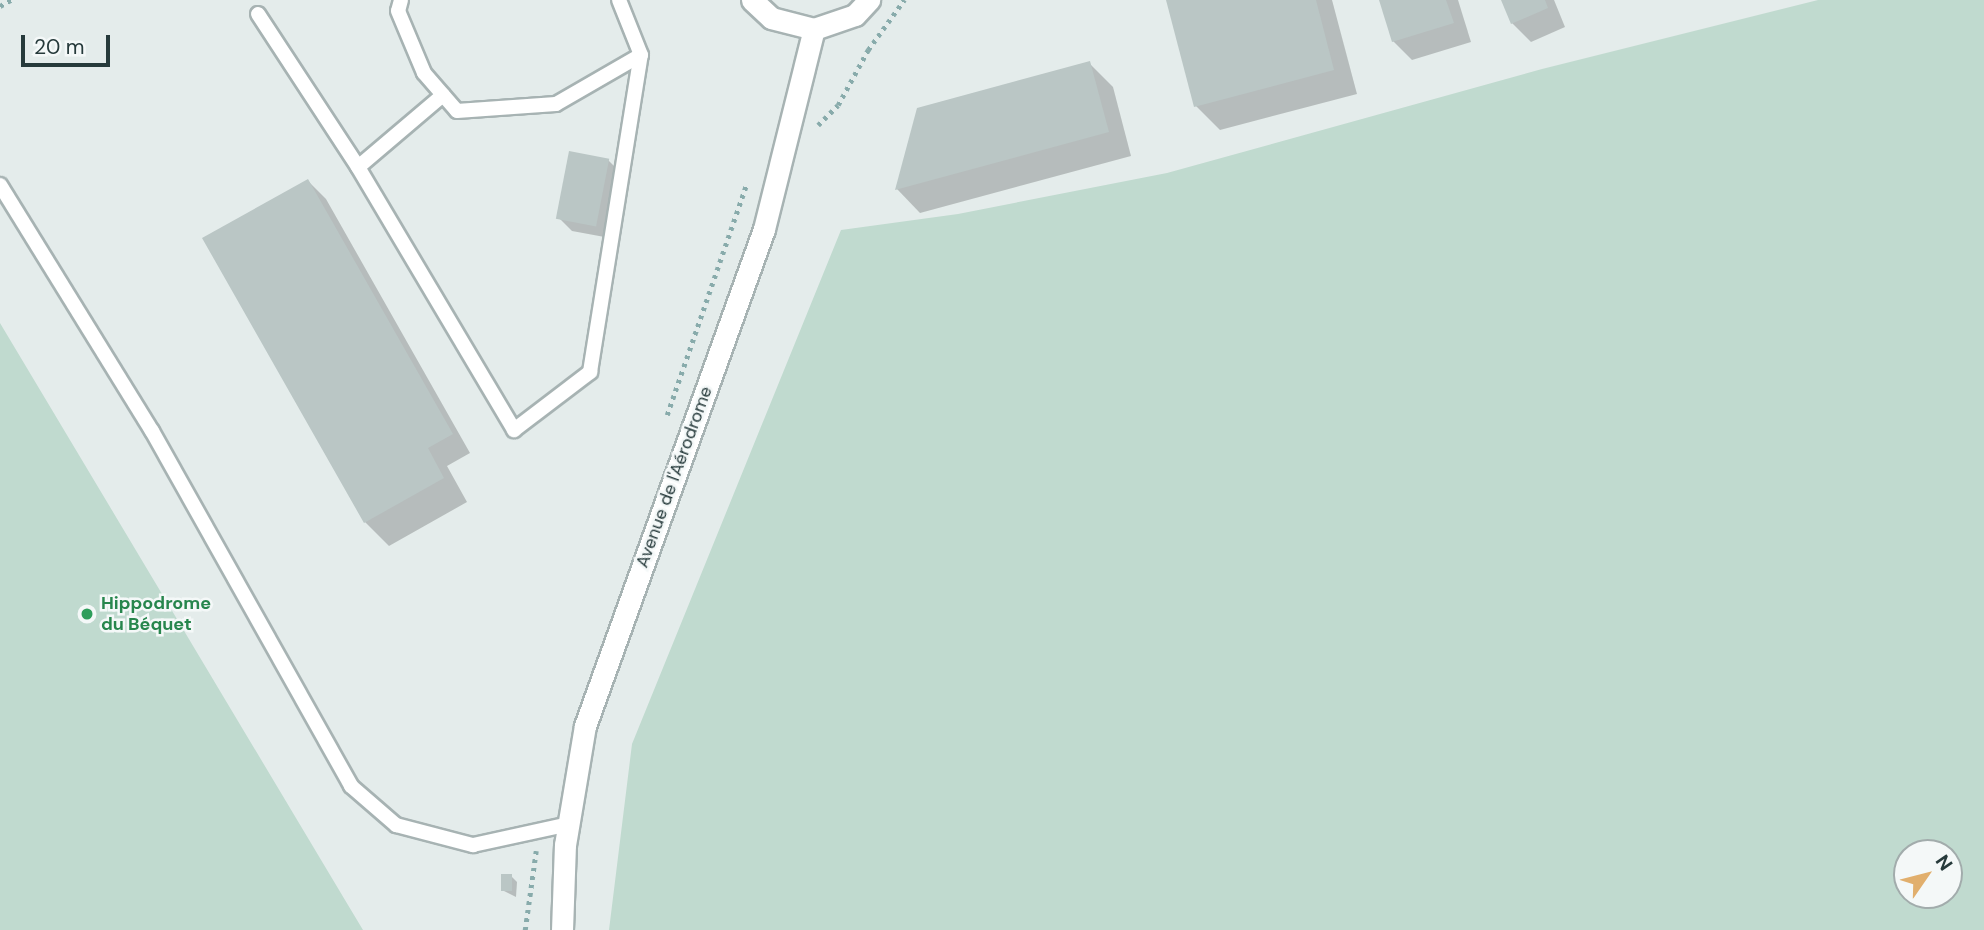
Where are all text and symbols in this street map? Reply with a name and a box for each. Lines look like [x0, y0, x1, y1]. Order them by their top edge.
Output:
scale bar [24, 21, 114, 65]
text: 20 m [34, 33, 85, 61]
street label: Avenue de l'Aérodrome [631, 383, 717, 571]
place label: Hippodrome du Béquet [101, 593, 211, 636]
marker: Hippodrome du Béquet [79, 606, 95, 622]
north arrow [1893, 839, 1963, 909]
text: N [1930, 850, 1958, 876]

